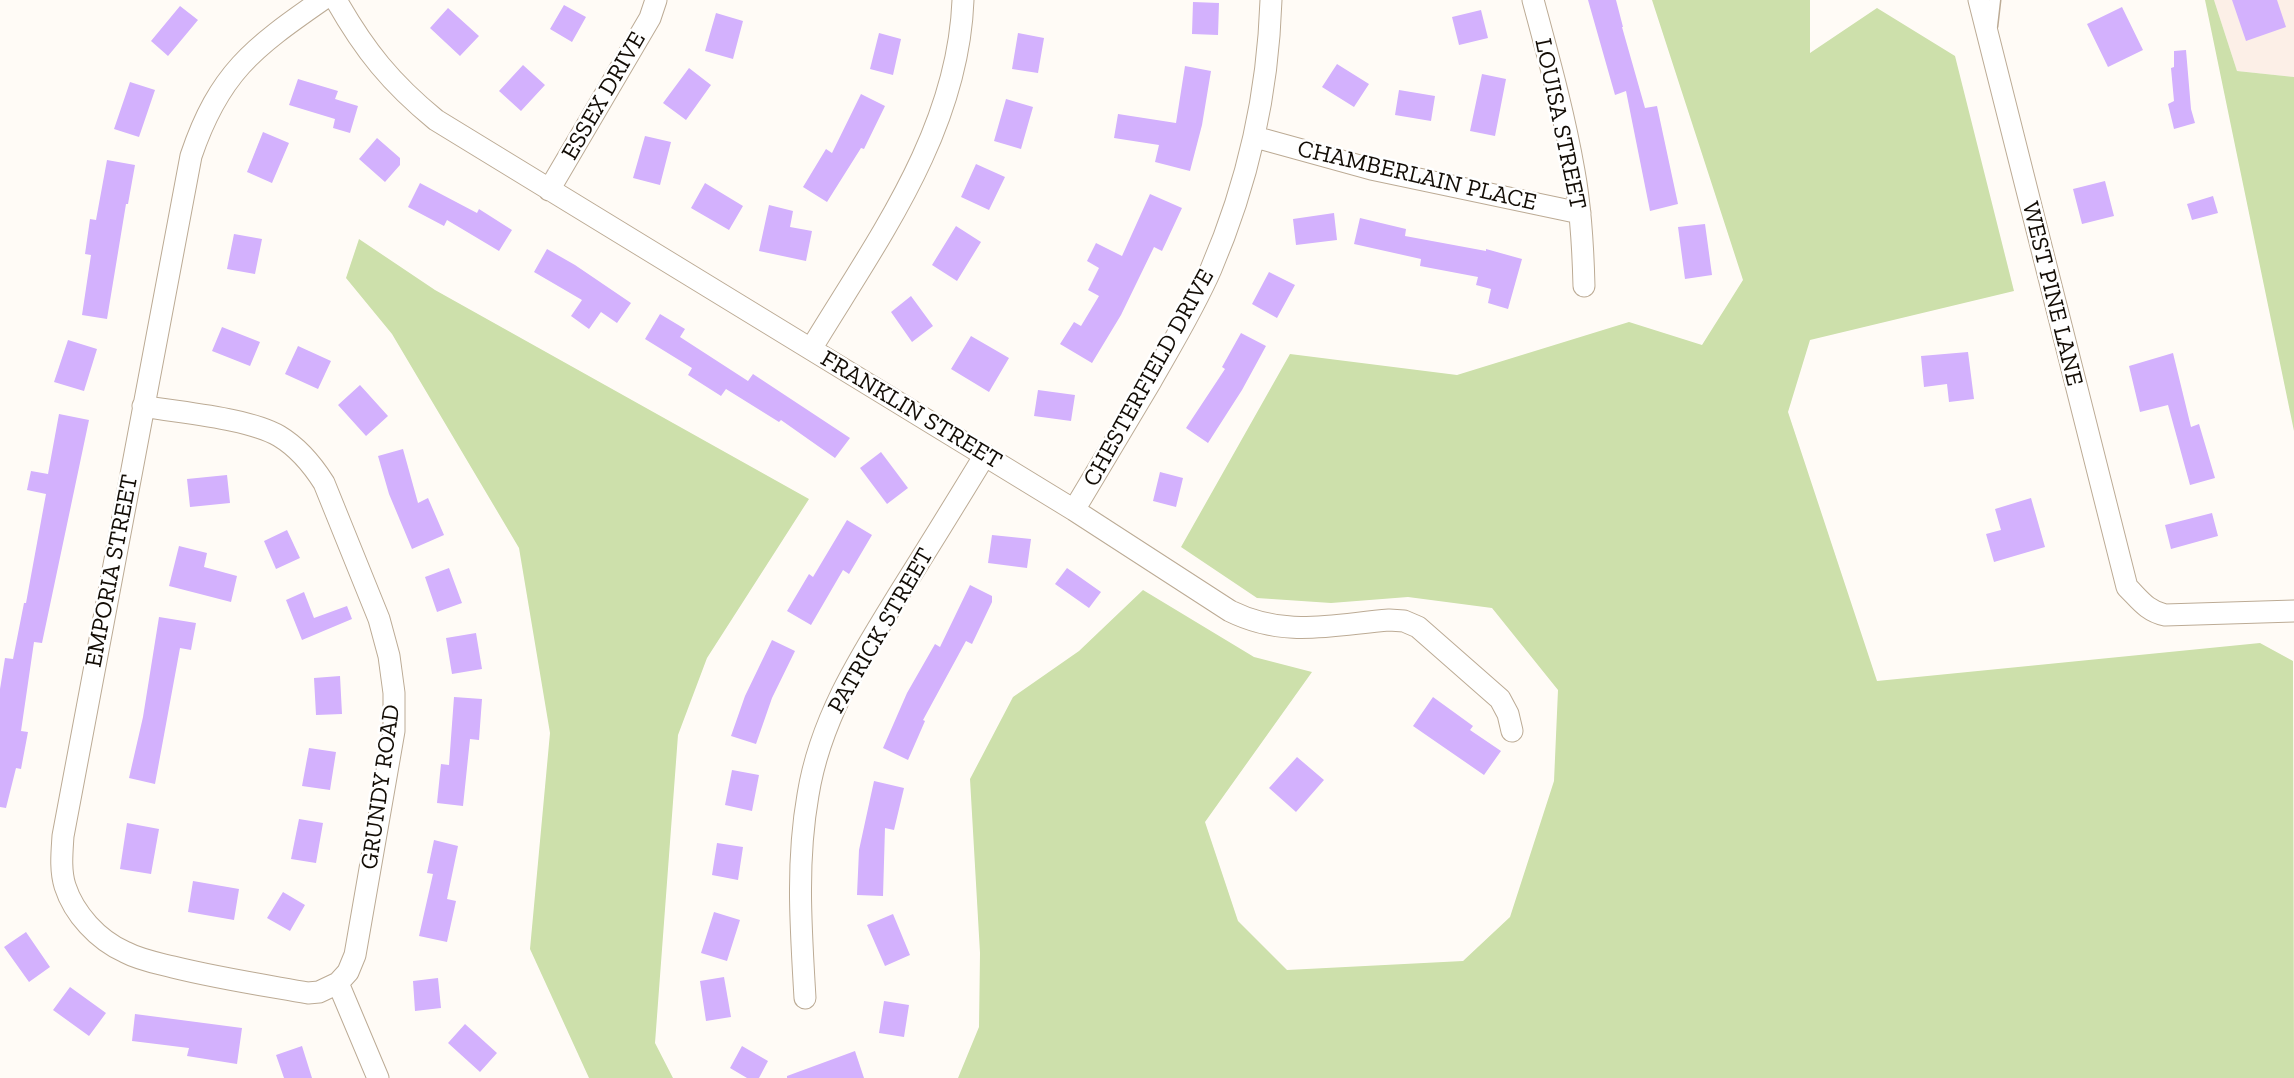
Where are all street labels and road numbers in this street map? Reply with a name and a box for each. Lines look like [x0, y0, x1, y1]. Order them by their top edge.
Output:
street label: ESSEX DRIVE [556, 27, 652, 165]
street label: LOUISA STREET [1528, 36, 1592, 212]
street label: CHAMBERLAIN PLACE [1295, 134, 1539, 218]
street label: WEST PINE LANE [2015, 199, 2089, 389]
street label: CHESTERFIELD DRIVE [1077, 264, 1221, 492]
street label: FRANKLIN STREET [815, 344, 1007, 476]
street label: EMPORIA STREET [79, 472, 145, 670]
street label: PATRICK STREET [822, 543, 940, 719]
street label: GRUNDY ROAD [355, 703, 407, 871]

